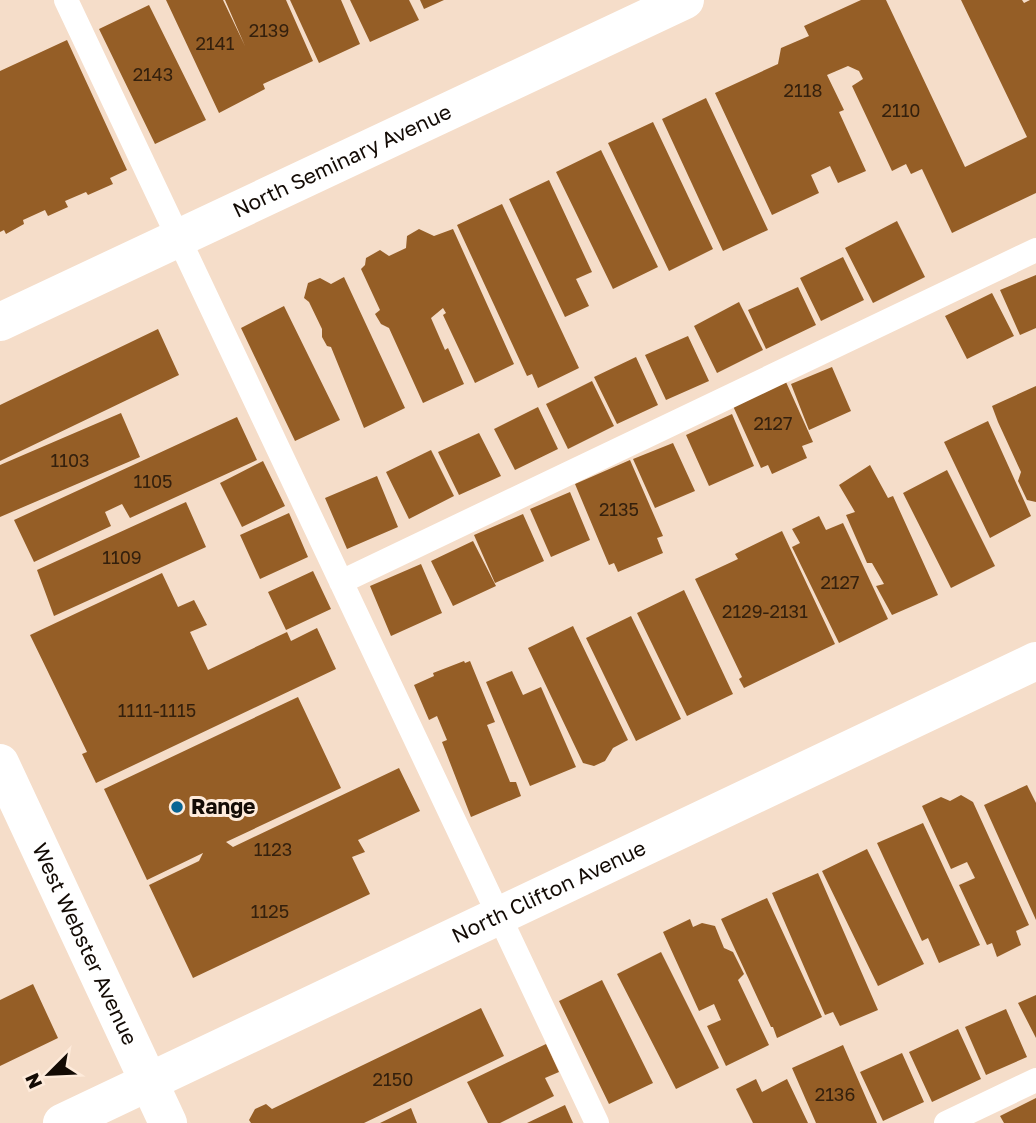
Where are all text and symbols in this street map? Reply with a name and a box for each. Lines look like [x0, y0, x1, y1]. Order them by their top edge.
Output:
house number: 2139 [249, 19, 289, 41]
house number: 2141 [196, 32, 235, 54]
house number: 2143 [133, 63, 173, 85]
house number: 2118 [784, 79, 822, 101]
street label: North Seminary Avenue [228, 98, 455, 223]
house number: 2110 [881, 99, 921, 121]
house number: 2127 [753, 412, 793, 434]
house number: 1103 [50, 449, 90, 471]
house number: 1105 [133, 470, 173, 492]
house number: 2135 [599, 498, 639, 520]
house number: 1109 [102, 546, 142, 568]
house number: 2127 [820, 571, 860, 593]
house number: 2129-2131 [722, 600, 808, 622]
house number: 1111-1115 [118, 699, 196, 721]
place label: Range [191, 793, 255, 819]
marker: Range [169, 799, 185, 815]
street label: North Clifton Avenue [447, 834, 650, 948]
house number: 1123 [254, 838, 292, 860]
street label: West Webster Avenue [27, 839, 144, 1049]
house number: 1125 [251, 900, 289, 922]
north arrow [14, 1039, 84, 1109]
house number: 2150 [373, 1068, 413, 1090]
text: N [20, 1070, 46, 1092]
house number: 2136 [815, 1083, 855, 1105]

